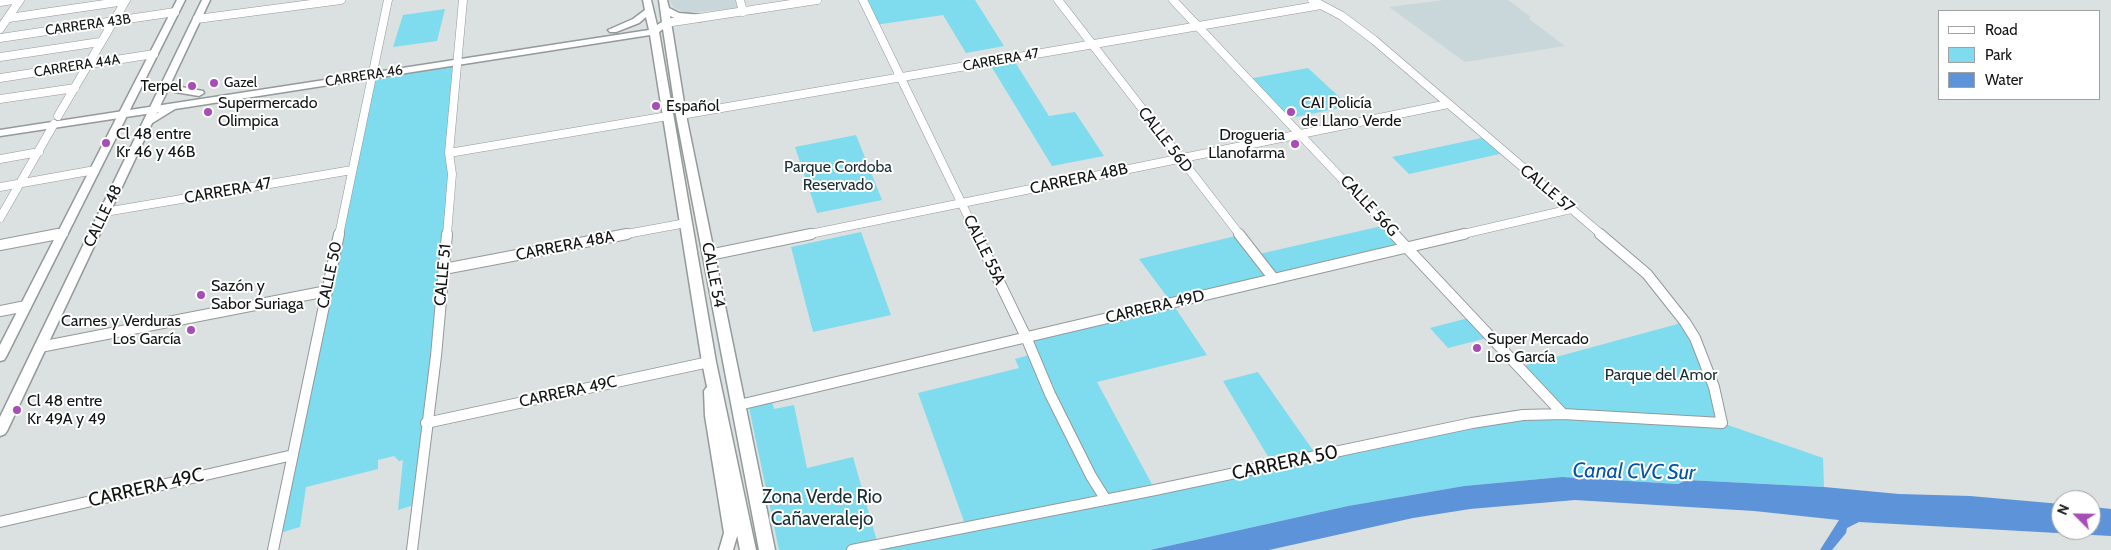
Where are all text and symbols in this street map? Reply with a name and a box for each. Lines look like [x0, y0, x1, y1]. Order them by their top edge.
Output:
legend [1938, 10, 2101, 100]
street label: CARRERA 43B [44, 11, 132, 39]
text: Road [1985, 21, 2018, 39]
street label: CARRERA 47 [962, 45, 1040, 75]
text: Park [1985, 46, 2012, 64]
street label: CARRERA 44A [33, 51, 121, 81]
street label: CARRERA 46 [324, 62, 404, 90]
text: Water [1985, 71, 2023, 89]
place label: Gazel [224, 75, 257, 91]
place label: Terpel [141, 76, 182, 96]
marker: Gazel [208, 77, 220, 89]
marker: Terpel [186, 80, 198, 92]
place label: Supermercado Olimpica [218, 93, 317, 131]
place label: CAI Policía de Llano Verde [1301, 93, 1401, 131]
place label: Español [666, 96, 720, 116]
marker: Español [650, 100, 662, 112]
street label: CALLE 56D [1134, 104, 1196, 176]
marker: Supermercado Olimpica [202, 106, 214, 118]
marker: CAI Policía de Llano Verde [1285, 106, 1297, 118]
place label: Cl 48 entre Kr 46 y 46B [116, 124, 195, 162]
place label: Drogueria Llanofarma [1208, 125, 1285, 163]
marker: Cl 48 entre Kr 46 y 46B [100, 137, 112, 149]
marker: Drogueria Llanofarma [1289, 138, 1301, 150]
park label: Parque Cordoba Reservado [784, 157, 892, 195]
street label: CARRERA 48B [1028, 159, 1130, 199]
street label: CALLE 57 [1516, 161, 1578, 217]
street label: CALLE 56G [1336, 171, 1402, 241]
street label: CARRERA 47 [183, 174, 273, 208]
street label: CALLE 48 [80, 182, 126, 250]
street label: CALLE 55A [959, 212, 1009, 288]
street label: CARRERA 48A [514, 227, 616, 265]
street label: CALLE 50 [314, 240, 346, 310]
street label: CALLE 54 [697, 241, 729, 309]
street label: CALLE 51 [431, 243, 455, 307]
place label: Sazón y Sabor Suriaga [211, 276, 304, 314]
street label: CARRERA 49D [1104, 286, 1206, 328]
marker: Sazón y Sabor Suriaga [195, 289, 207, 301]
place label: Carnes y Verduras Los García [61, 311, 181, 349]
marker: Carnes y Verduras Los García [185, 324, 197, 336]
place label: Super Mercado Los García [1487, 329, 1589, 367]
marker: Super Mercado Los García [1471, 342, 1483, 354]
park label: Parque del Amor [1605, 365, 1717, 385]
street label: CARRERA 49C [518, 372, 618, 412]
place label: Cl 48 entre Kr 49A y 49 [27, 391, 106, 429]
marker: Cl 48 entre Kr 49A y 49 [11, 404, 23, 416]
street label: CARRERA 50 [1230, 441, 1340, 485]
water label: Canal CVC Sur [1572, 458, 1696, 486]
street label: CARRERA 49C [86, 464, 206, 512]
park label: Zona Verde Rio Cañaveralejo [762, 486, 882, 530]
north arrow [2051, 490, 2101, 540]
text: N [2053, 501, 2073, 518]

